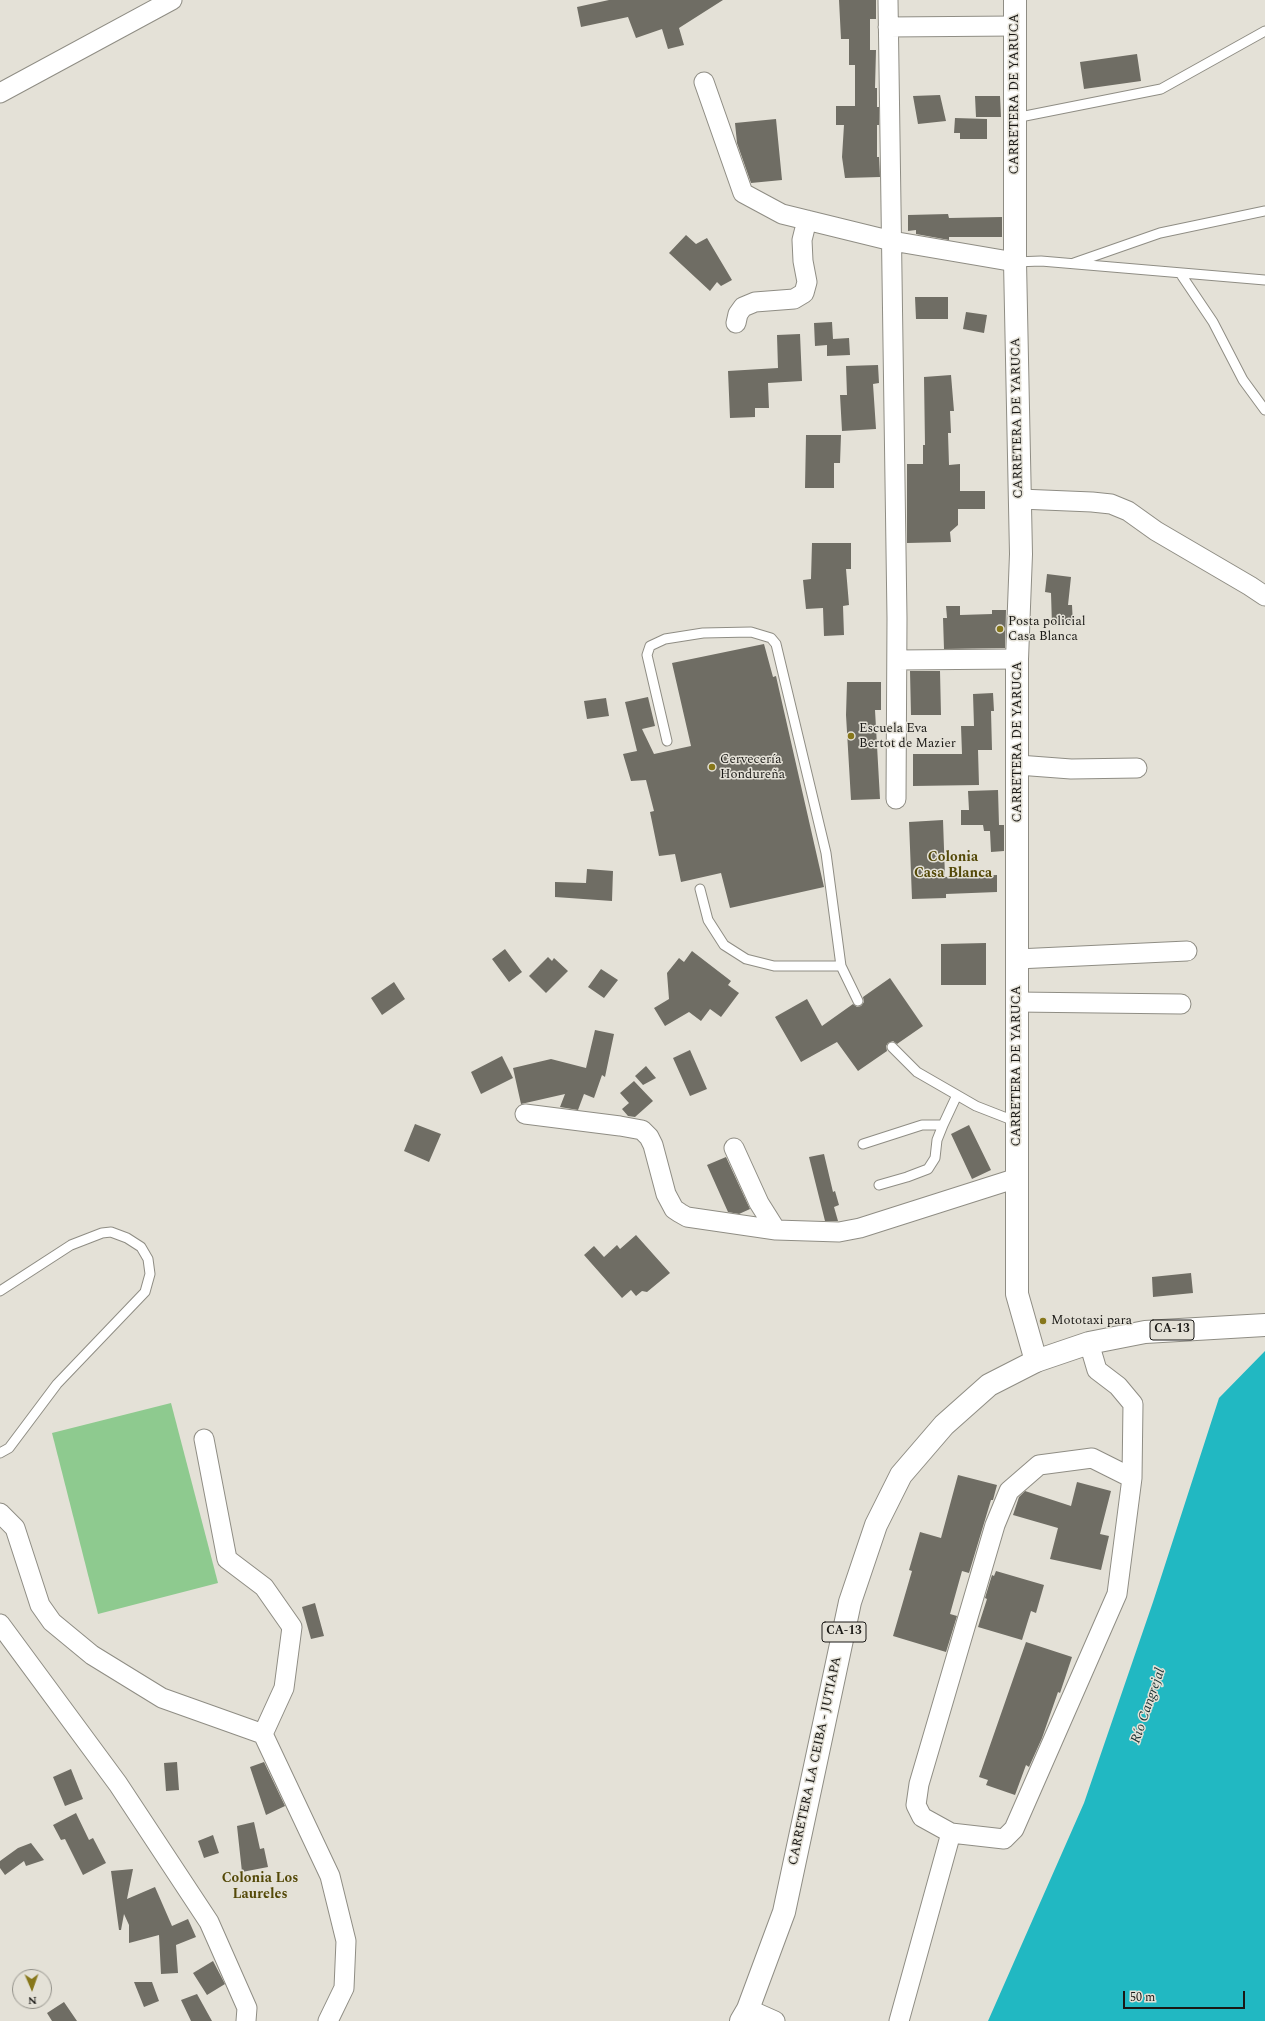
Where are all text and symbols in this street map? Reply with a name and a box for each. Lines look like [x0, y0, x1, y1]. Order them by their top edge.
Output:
street label: CARRETERA DE YARUCA [1007, 14, 1023, 174]
street label: CARRETERA DE YARUCA [1009, 337, 1027, 499]
place label: Posta policial Casa Blanca [1008, 614, 1086, 645]
marker: Posta policial Casa Blanca [995, 624, 1005, 634]
street label: CARRETERA DE YARUCA [1010, 662, 1026, 822]
place label: Escuela Eva Bertot de Mazier [859, 721, 956, 752]
marker: Escuela Eva Bertot de Mazier [846, 731, 856, 741]
place label: Cervecería Hondureña [720, 752, 785, 783]
marker: Cervecería Hondureña [707, 762, 717, 772]
district label: Colonia Casa Blanca [914, 850, 992, 882]
street label: CARRETERA DE YARUCA [1009, 986, 1025, 1146]
place label: Mototaxi para [1051, 1313, 1132, 1329]
marker: Mototaxi para [1038, 1316, 1048, 1326]
road number: CA-13 [1150, 1320, 1194, 1340]
road number: CA-13 [822, 1622, 866, 1642]
street label: CARRETERA LA CEIBA - JUTIAPA [786, 1655, 846, 1867]
water label: Río Cangrejal [1128, 1666, 1170, 1746]
district label: Colonia Los Laureles [222, 1871, 298, 1904]
north arrow [12, 1969, 52, 2009]
scale bar [1125, 1983, 1247, 2009]
text: 50 m [1130, 1988, 1155, 2007]
text: N [28, 1992, 37, 2009]

